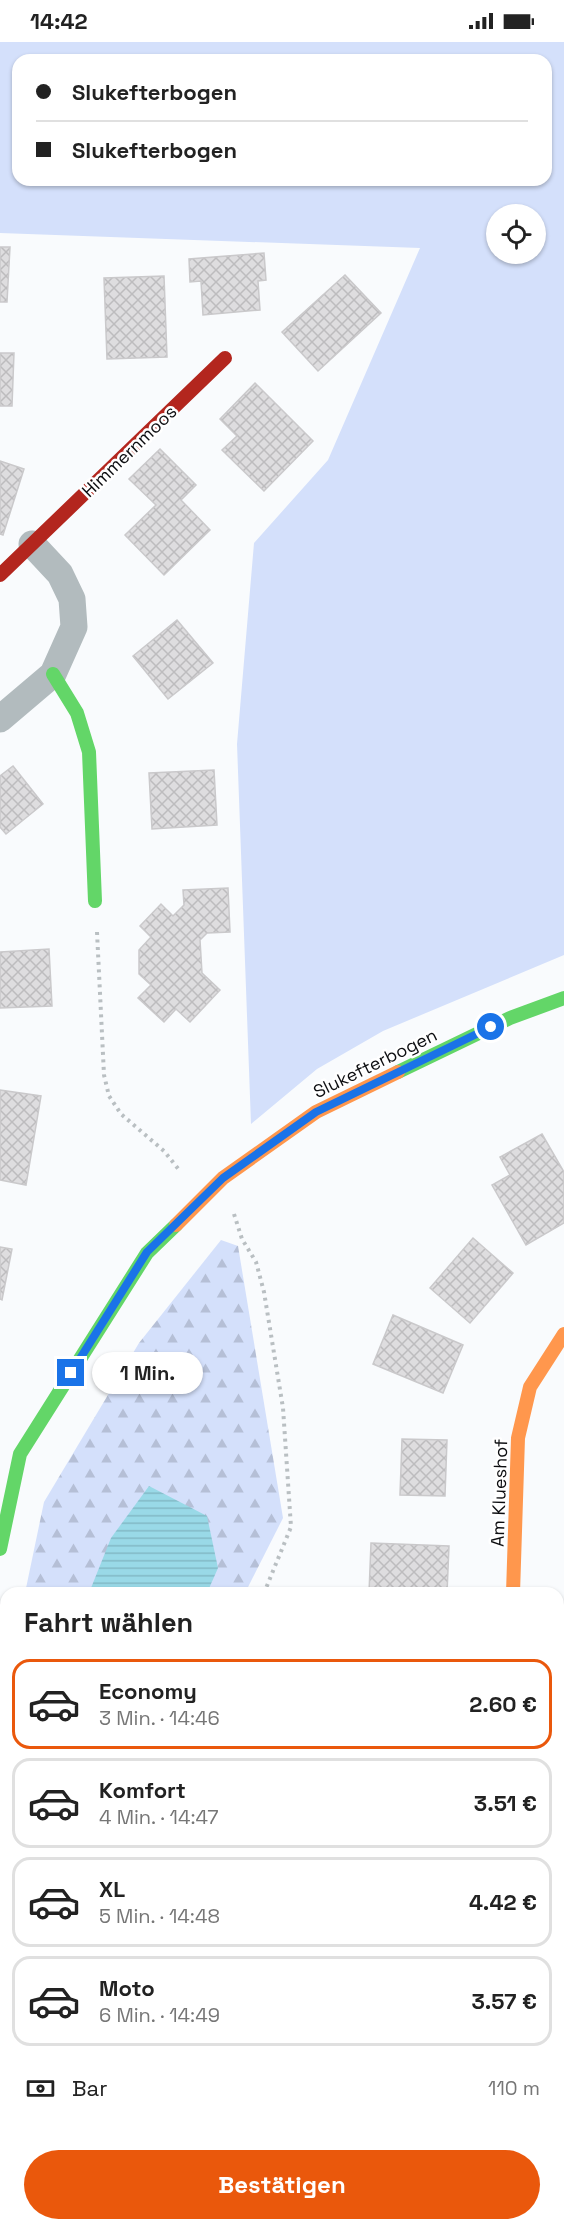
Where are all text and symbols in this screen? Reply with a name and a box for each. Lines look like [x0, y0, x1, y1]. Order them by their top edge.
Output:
text: 14:42 [30, 7, 88, 35]
text: Slukefterbogen [72, 78, 237, 106]
text: Slukefterbogen [72, 136, 237, 164]
map controls [486, 204, 546, 264]
button: locate [486, 204, 546, 264]
street label: Himmernmoos [77, 400, 181, 502]
route start [477, 1013, 504, 1040]
street label: Slukefterbogen [309, 1023, 441, 1103]
callout: 1 Min. [92, 1352, 203, 1394]
route end [57, 1359, 84, 1386]
text: 1 Min. [120, 1360, 175, 1386]
street label: Am Klueshof [486, 1439, 512, 1547]
text: Fahrt wählen [24, 1605, 193, 1640]
icon: car [27, 1677, 81, 1731]
text: Economy [99, 1677, 197, 1705]
text: 2.60 € [469, 1690, 537, 1718]
text: 3 Min. · 14:46 [99, 1705, 220, 1731]
icon: car [27, 1776, 81, 1830]
text: Komfort [99, 1776, 186, 1804]
text: 3.51 € [474, 1789, 537, 1817]
text: 4 Min. · 14:47 [99, 1804, 219, 1830]
icon: car [27, 1875, 81, 1929]
text: XL [99, 1875, 125, 1903]
text: 4.42 € [469, 1888, 537, 1916]
text: 5 Min. · 14:48 [99, 1903, 220, 1929]
icon: car [27, 1974, 81, 2028]
text: Moto [99, 1974, 155, 2002]
text: 3.57 € [471, 1987, 537, 2015]
text: 6 Min. · 14:49 [99, 2002, 220, 2028]
icon: cash [24, 2072, 57, 2105]
text: Bar [72, 2074, 108, 2102]
text: 110 m [488, 2075, 540, 2101]
button: Bestätigen [24, 2150, 540, 2219]

